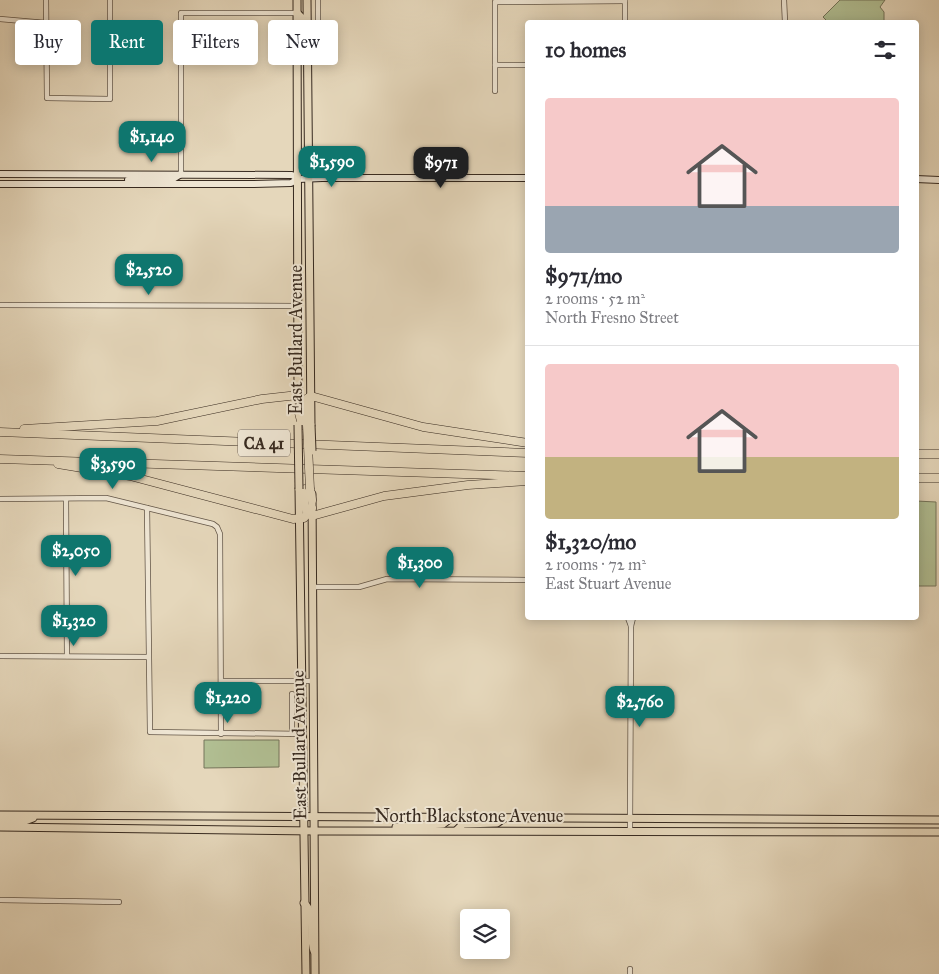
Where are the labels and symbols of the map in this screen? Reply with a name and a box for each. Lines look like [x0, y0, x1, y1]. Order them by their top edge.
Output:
pin: $1,140 [111, 120, 193, 163]
pin: $1,590 [291, 146, 373, 188]
pin: $971 [411, 146, 471, 189]
pin: $2,520 [108, 254, 190, 296]
street label: East Bullard Avenue [285, 265, 307, 415]
road number: CA 41 [238, 429, 290, 456]
pin: $3,590 [72, 448, 154, 490]
pin: $2,050 [35, 534, 117, 577]
pin: $1,300 [379, 546, 461, 589]
pin: $1,320 [33, 604, 115, 647]
street label: East Bullard Avenue [287, 670, 311, 820]
pin: $1,220 [187, 682, 269, 724]
pin: $2,760 [599, 686, 681, 728]
street label: North Blackstone Avenue [375, 805, 563, 827]

